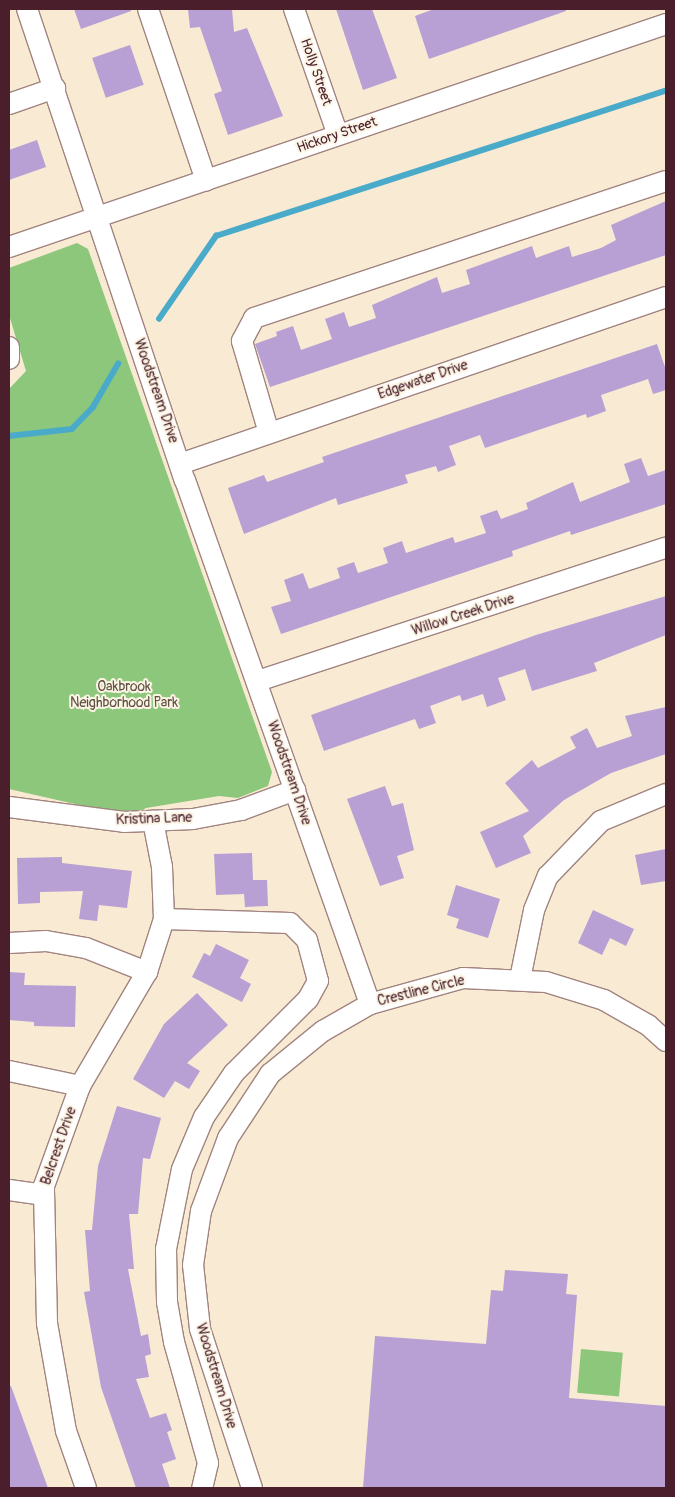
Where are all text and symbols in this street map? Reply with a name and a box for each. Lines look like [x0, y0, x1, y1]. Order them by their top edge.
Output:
street label: Holly Street [297, 36, 335, 108]
street label: Hickory Street [295, 113, 379, 157]
street label: Woodstream Drive [130, 337, 182, 445]
street label: Edgewater Drive [376, 357, 470, 403]
street label: Willow Creek Drive [410, 590, 516, 640]
park label: Oakbrook Neighborhood Park [70, 679, 178, 712]
street label: Woodstream Drive [263, 719, 315, 827]
street label: Kristina Lane [115, 809, 193, 829]
street label: Crestline Circle [376, 972, 466, 1010]
street label: Belcrest Drive [38, 1105, 80, 1187]
street label: Woodstream Drive [192, 1321, 240, 1431]

